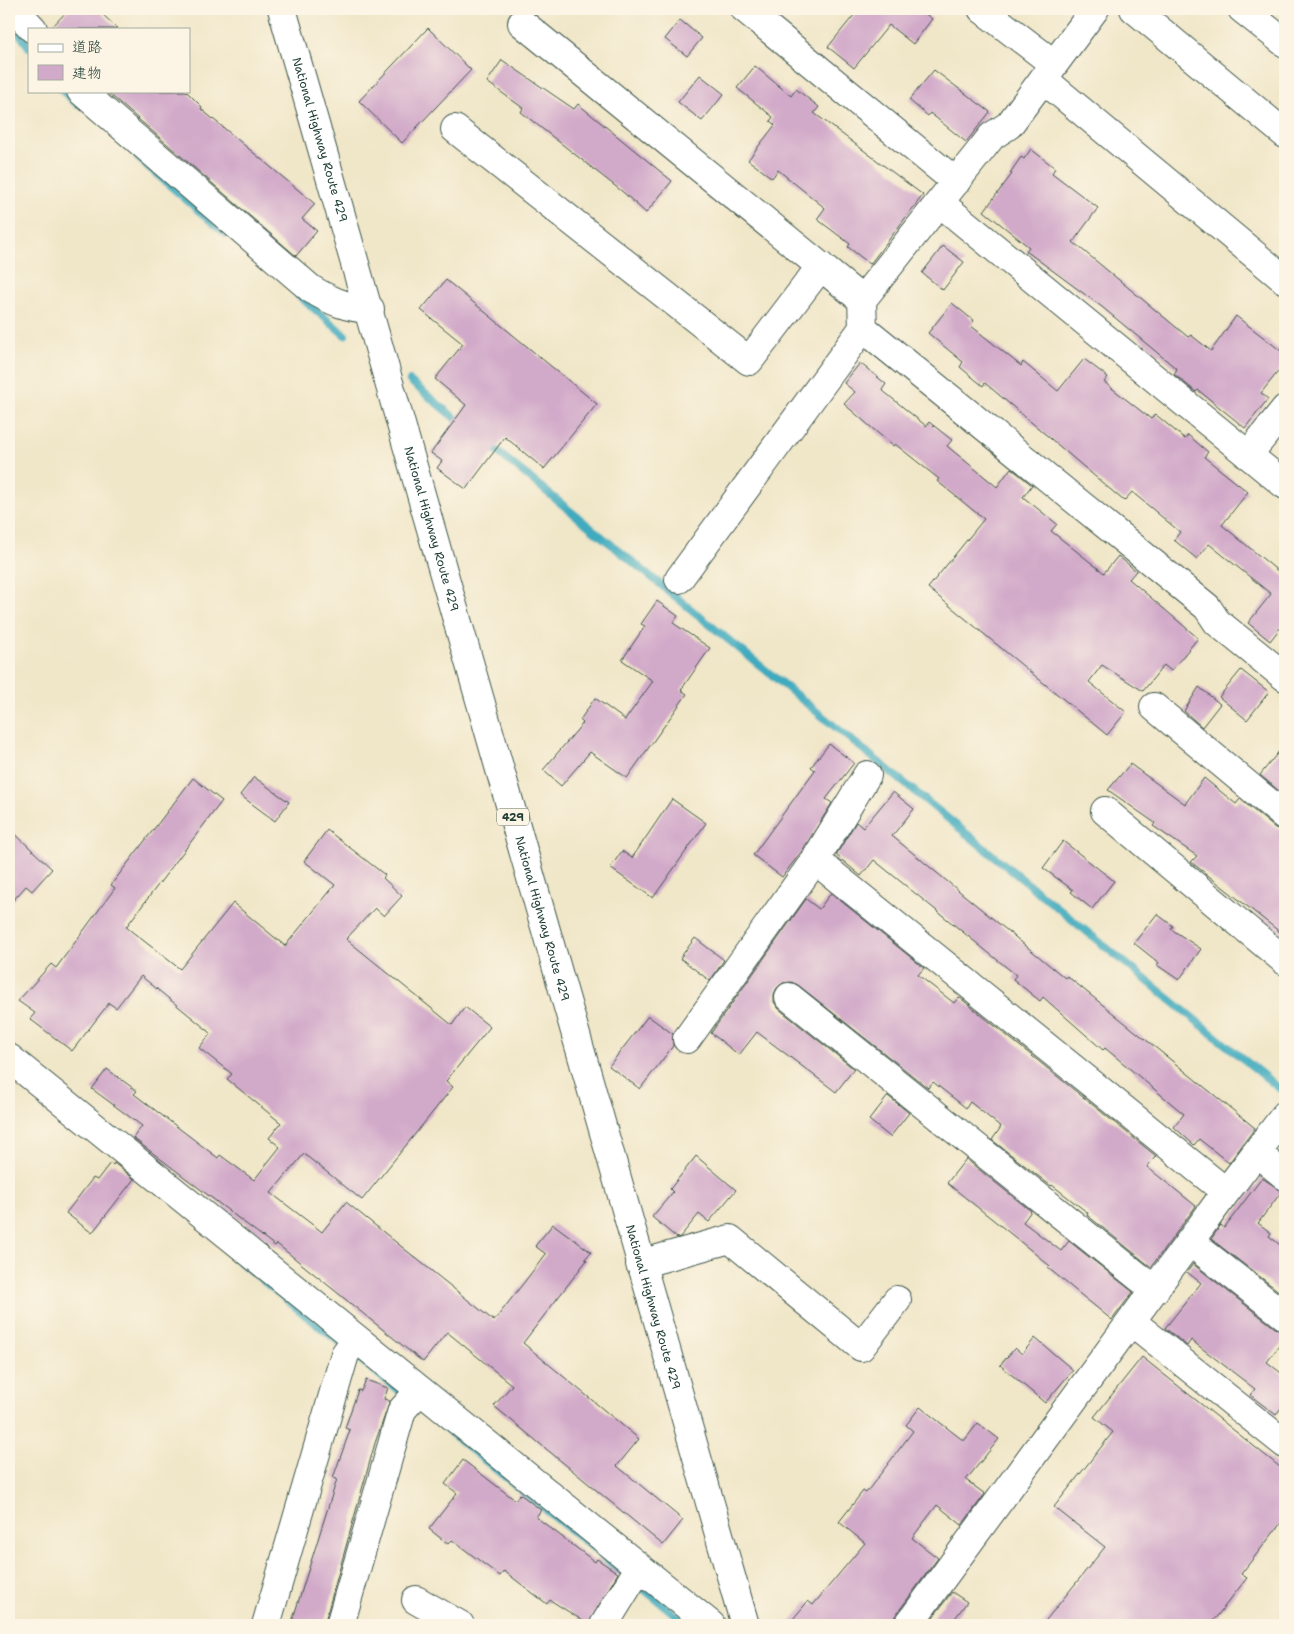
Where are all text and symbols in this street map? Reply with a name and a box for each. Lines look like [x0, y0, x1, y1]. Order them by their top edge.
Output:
legend [28, 28, 190, 92]
text: 道路 [72, 37, 102, 57]
street label: National Highway Route 429 [288, 55, 351, 224]
text: 建物 [72, 63, 102, 83]
street label: National Highway Route 429 [400, 445, 463, 613]
road number: 429 [497, 809, 529, 826]
street label: National Highway Route 429 [511, 834, 573, 1003]
street label: National Highway Route 429 [622, 1223, 684, 1391]

